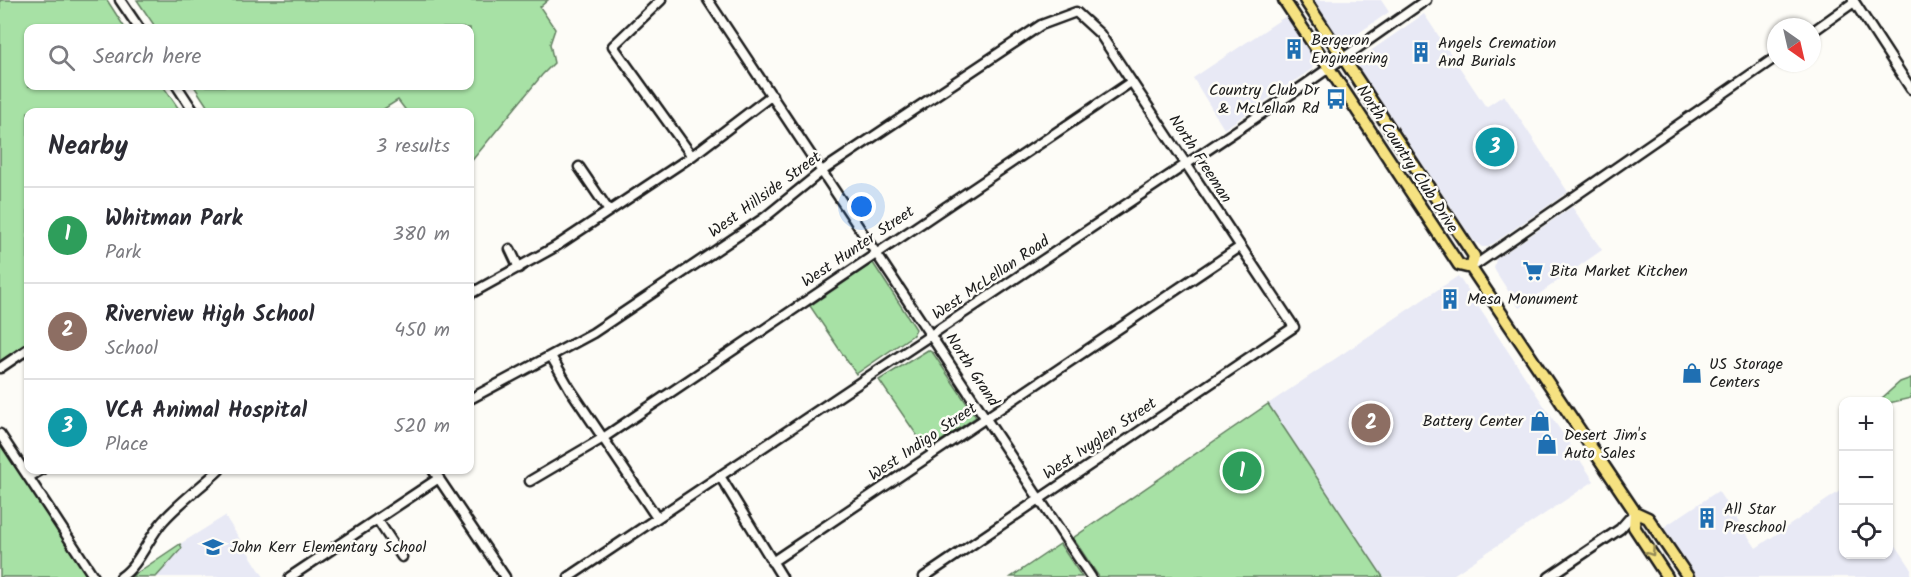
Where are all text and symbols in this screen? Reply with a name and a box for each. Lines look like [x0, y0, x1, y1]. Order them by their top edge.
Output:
north arrow [1767, 18, 1821, 72]
search box [24, 24, 474, 90]
place label: Bergeron Engineering [1311, 28, 1388, 71]
place label: Angels Cremation And Burials [1438, 31, 1556, 74]
building icon: Bergeron Engineering [1282, 37, 1306, 61]
text: Search here [93, 40, 201, 75]
building icon: Angels Cremation And Burials [1409, 40, 1433, 64]
icon: search [45, 41, 78, 74]
place label: Country Club Dr & McLellan Rd [1209, 78, 1321, 121]
street label: North Country Club Drive [1350, 80, 1464, 238]
bus stop icon: Country Club Dr & McLellan Rd [1324, 87, 1348, 111]
street label: North Freeman [1162, 110, 1238, 208]
pin: 3 [1476, 124, 1514, 170]
text: Nearby [48, 126, 128, 168]
text: 3 results [376, 131, 450, 163]
street label: West Hillside Street [703, 145, 827, 245]
your location [847, 192, 876, 221]
street label: West Hunter Street [796, 199, 920, 294]
text: Whitman Park [105, 202, 242, 237]
text: 1 [64, 219, 71, 251]
text: 380 m [393, 219, 450, 251]
street label: West McLellan Road [927, 229, 1056, 327]
text: Park [105, 237, 141, 269]
supermarket icon: Bita Market Kitchen [1521, 259, 1545, 283]
place label: Bita Market Kitchen [1550, 259, 1688, 284]
building icon: Mesa Monument [1438, 287, 1462, 311]
place label: Mesa Monument [1467, 287, 1579, 312]
text: Riverview High School [105, 298, 314, 333]
text: 2 [62, 315, 73, 347]
text: 450 m [394, 315, 450, 347]
street label: North Grand [939, 328, 1006, 413]
text: School [105, 333, 158, 365]
place label: US Storage Centers [1709, 352, 1783, 395]
shop icon: US Storage Centers [1680, 361, 1704, 385]
street label: West Ivyglen Street [1038, 391, 1163, 486]
text: VCA Animal Hospital [105, 394, 307, 429]
street label: West Indigo Street [864, 396, 983, 488]
map controls [1839, 397, 1893, 559]
button: + [1839, 397, 1893, 451]
pin: 2 [1352, 400, 1390, 446]
place label: Battery Center [1423, 409, 1525, 434]
shop icon: Battery Center [1528, 409, 1552, 433]
text: 3 [62, 411, 73, 443]
text: 520 m [394, 411, 450, 443]
place label: Desert Jim's Auto Sales [1564, 423, 1647, 466]
text: Place [105, 429, 148, 461]
shop icon: Desert Jim's Auto Sales [1535, 432, 1559, 456]
pin: 1 [1222, 448, 1262, 494]
button: − [1839, 451, 1893, 505]
place label: All Star Preschool [1724, 497, 1786, 540]
button: locate [1839, 505, 1893, 559]
building icon: All Star Preschool [1695, 506, 1719, 530]
school or university icon: John Kerr Elementary School [201, 535, 225, 559]
place label: John Kerr Elementary School [230, 535, 426, 560]
one-way arrow [1644, 545, 1655, 556]

